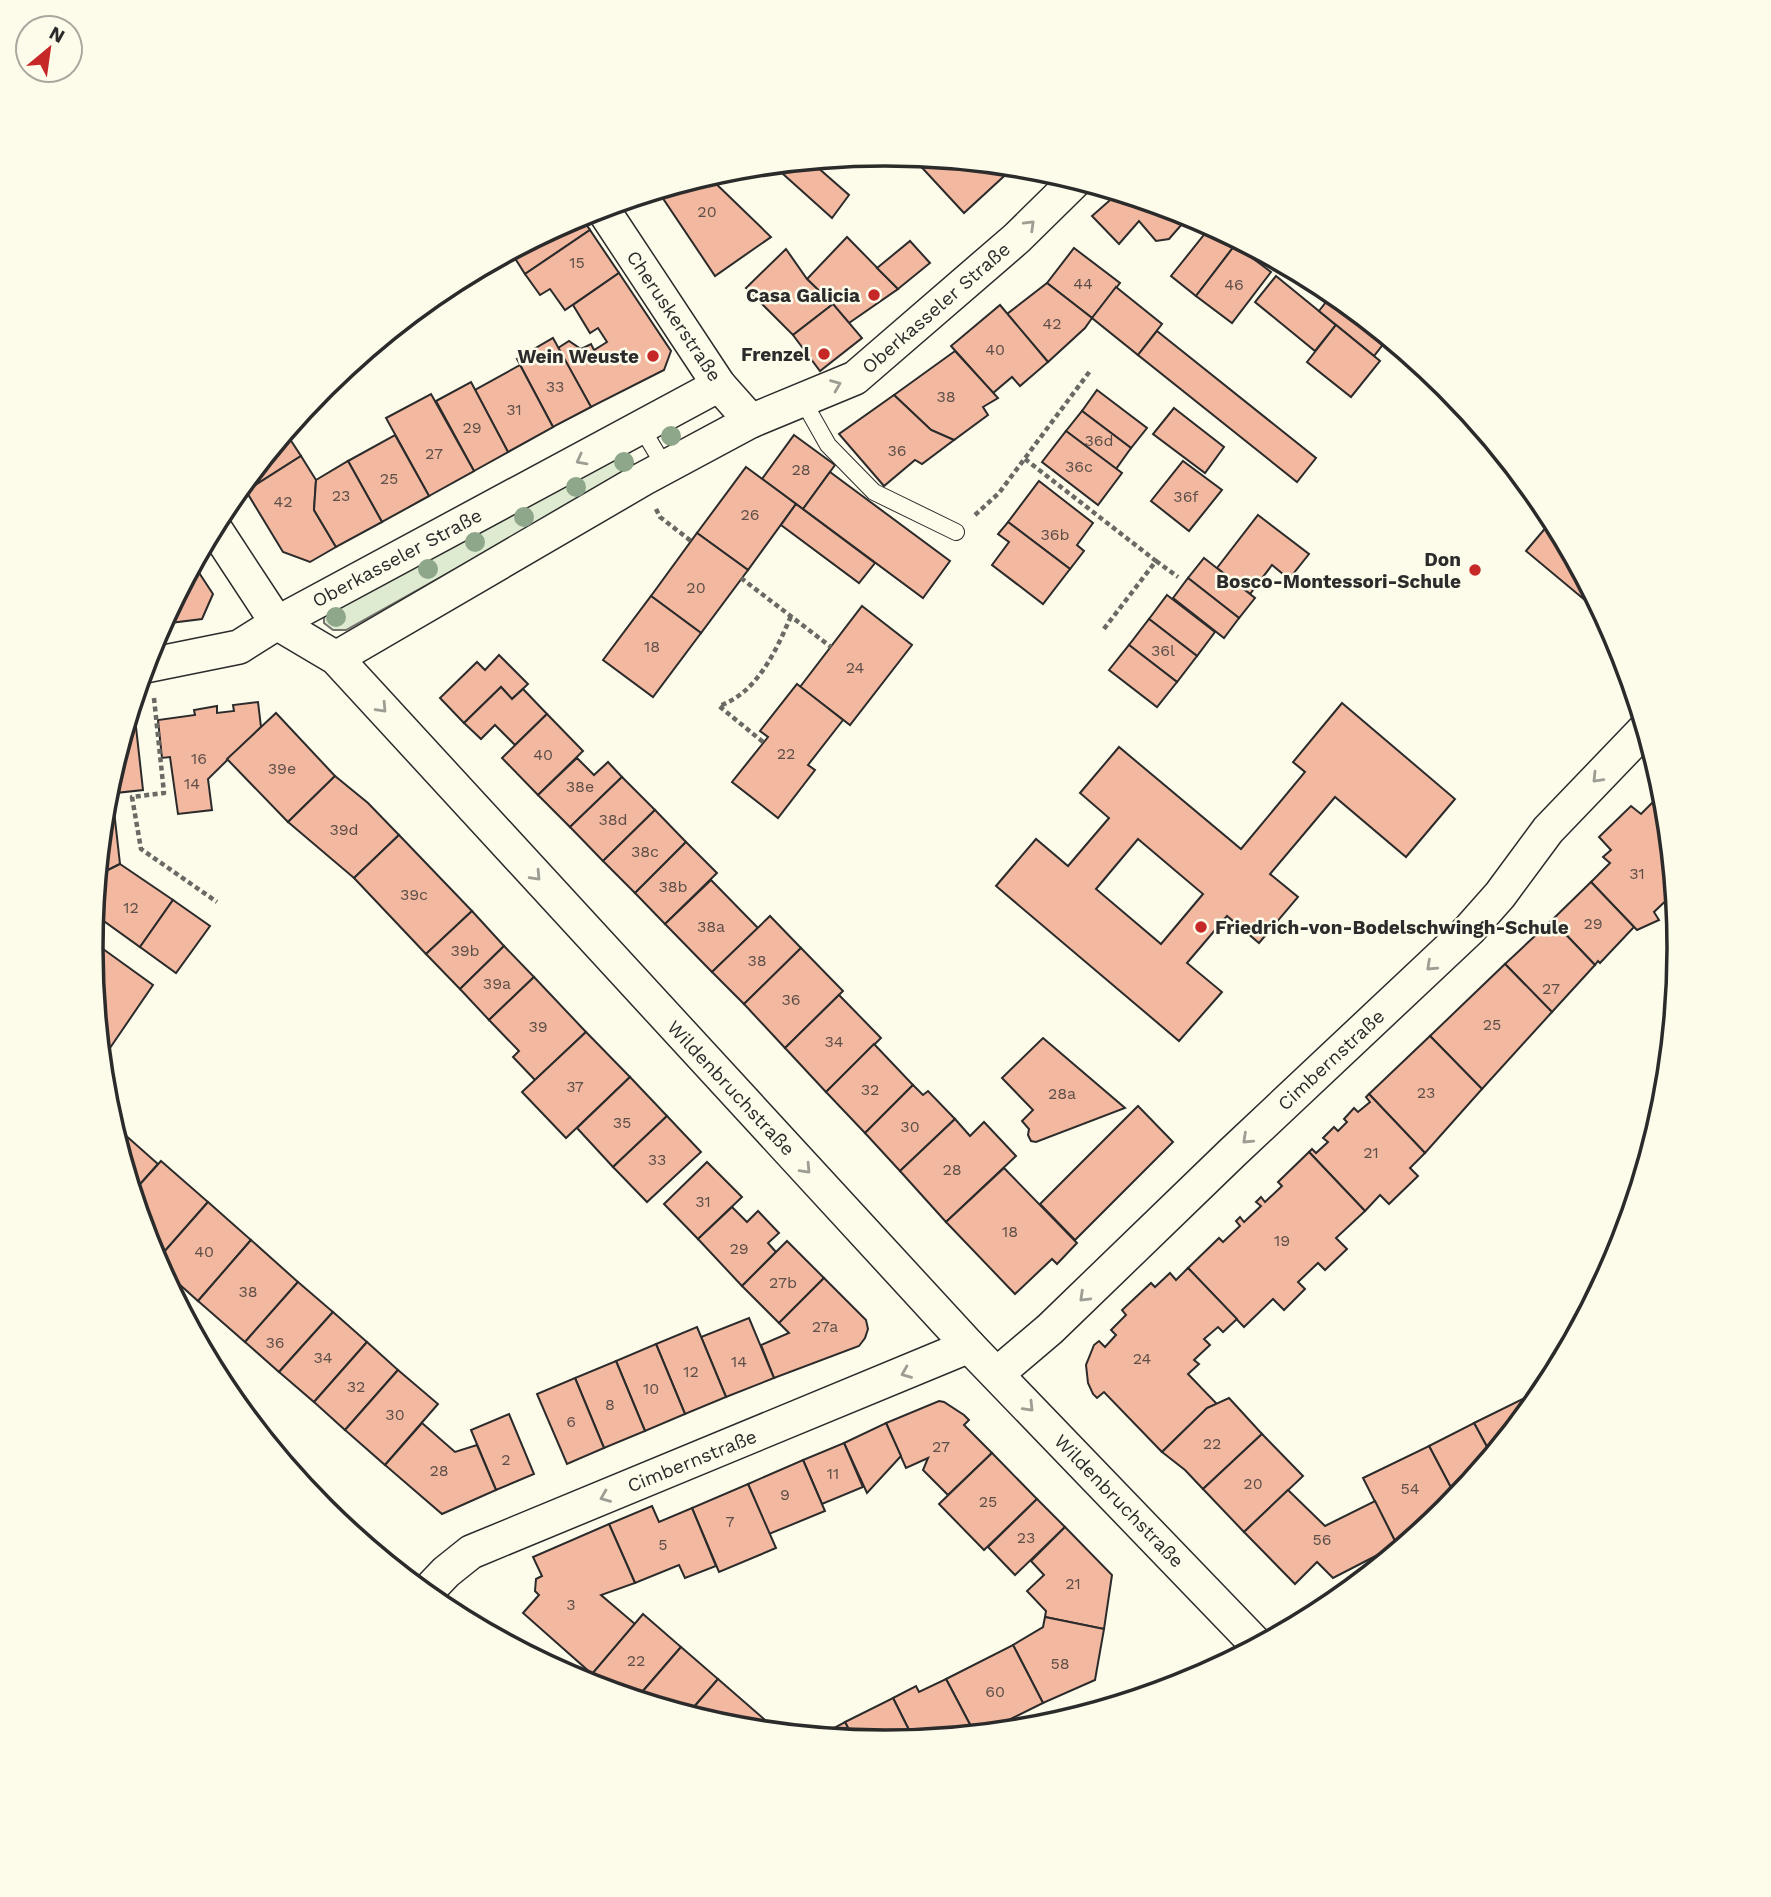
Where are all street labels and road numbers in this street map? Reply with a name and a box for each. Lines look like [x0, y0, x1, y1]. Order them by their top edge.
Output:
street label: Oberkasseler Straße [857, 237, 1015, 379]
street label: Cheruskerstraße [622, 246, 726, 386]
street label: Oberkasseler Straße [308, 504, 486, 612]
street label: Cimbernstraße [1273, 1005, 1389, 1115]
street label: Wildenbruchstraße [662, 1016, 800, 1160]
street label: Cimbernstraße [624, 1425, 760, 1497]
street label: Wildenbruchstraße [1049, 1430, 1189, 1572]

